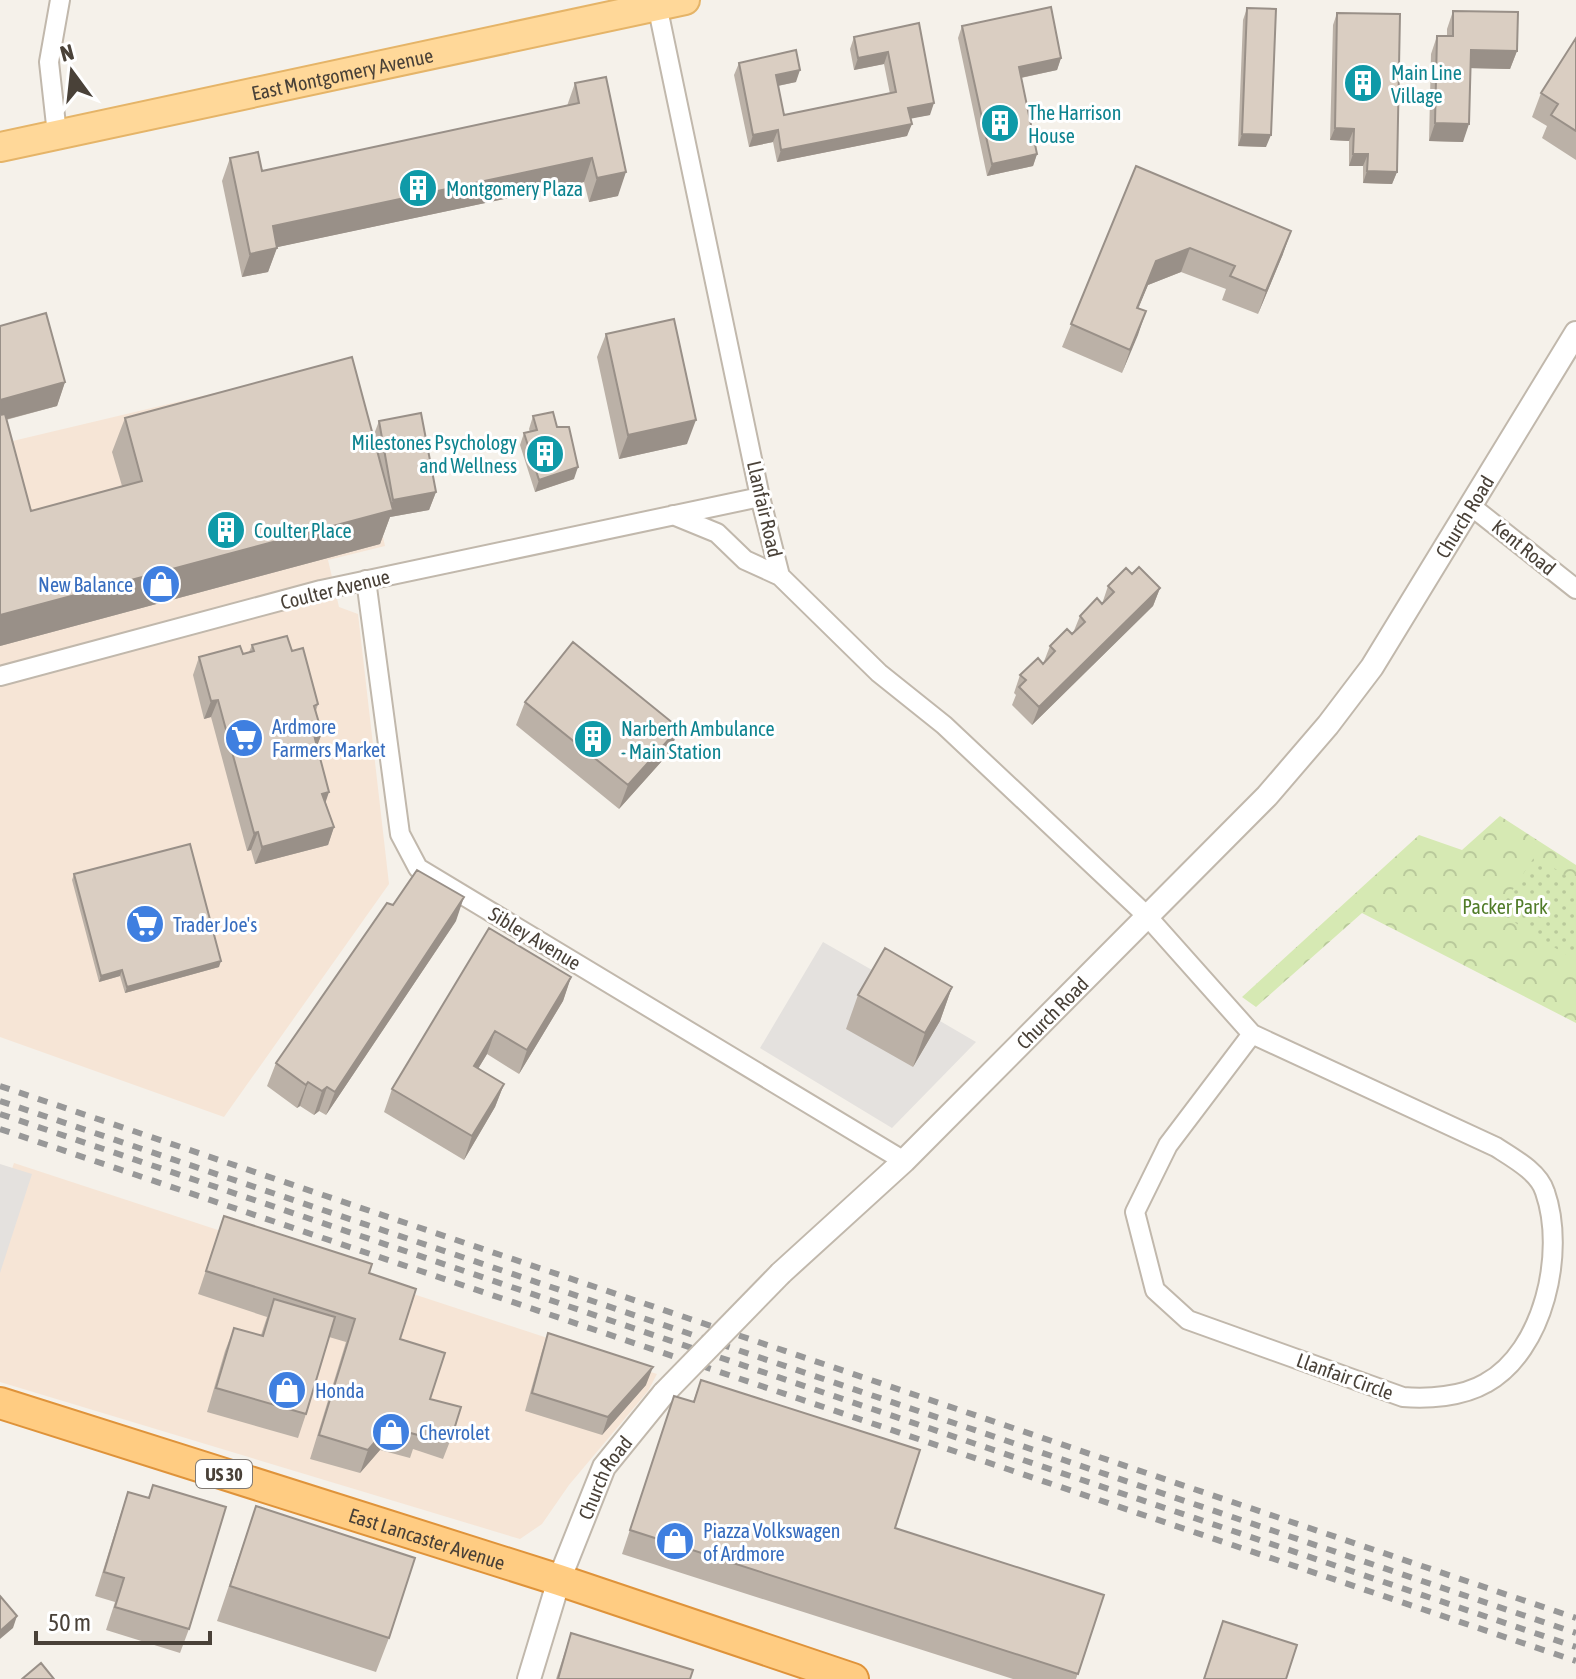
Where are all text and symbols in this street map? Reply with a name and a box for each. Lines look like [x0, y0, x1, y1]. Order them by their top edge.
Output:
north arrow [32, 32, 112, 112]
text: N [57, 38, 76, 67]
street label: East Montgomery Avenue [249, 43, 435, 104]
place label: Main Line Village [1391, 61, 1462, 107]
building icon: Main Line Village [1342, 62, 1384, 104]
place label: The Harrison House [1028, 101, 1121, 147]
building icon: The Harrison House [979, 102, 1021, 144]
building icon: Montgomery Plaza [397, 167, 439, 209]
place label: Montgomery Plaza [446, 177, 583, 200]
place label: Milestones Psychology and Wellness [351, 431, 517, 477]
building icon: Milestones Psychology and Wellness [524, 433, 566, 475]
street label: Llanfair Road [743, 459, 787, 559]
street label: Church Road [1430, 471, 1498, 562]
building icon: Coulter Place [205, 509, 247, 551]
street label: Kent Road [1488, 515, 1560, 579]
place label: Coulter Place [254, 519, 352, 542]
shop icon: New Balance [140, 563, 182, 605]
street label: Coulter Avenue [278, 564, 392, 614]
place label: New Balance [38, 573, 133, 596]
place label: Ardmore Farmers Market [272, 715, 386, 761]
supermarket icon: Ardmore Farmers Market [223, 717, 265, 759]
place label: Narberth Ambulance - Main Station [621, 717, 775, 763]
building icon: Narberth Ambulance - Main Station [572, 718, 614, 760]
park label: Packer Park [1462, 895, 1548, 918]
street label: Sibley Avenue [485, 902, 585, 974]
supermarket icon: Trader Joe's [124, 903, 166, 945]
place label: Trader Joe's [173, 913, 257, 936]
street label: Church Road [1011, 972, 1093, 1053]
street label: Llanfair Circle [1294, 1348, 1396, 1404]
shop icon: Honda [266, 1369, 308, 1411]
place label: Honda [315, 1379, 365, 1402]
shop icon: Chevrolet [370, 1411, 412, 1453]
place label: Chevrolet [419, 1421, 490, 1444]
street label: Church Road [573, 1431, 636, 1523]
road number: US 30 [196, 1460, 252, 1488]
street label: East Lancaster Avenue [346, 1503, 508, 1574]
place label: Piazza Volkswagen of Ardmore [703, 1519, 841, 1565]
shop icon: Piazza Volkswagen of Ardmore [654, 1520, 696, 1562]
scale bar [36, 1595, 210, 1645]
text: 50 m [48, 1609, 91, 1636]

